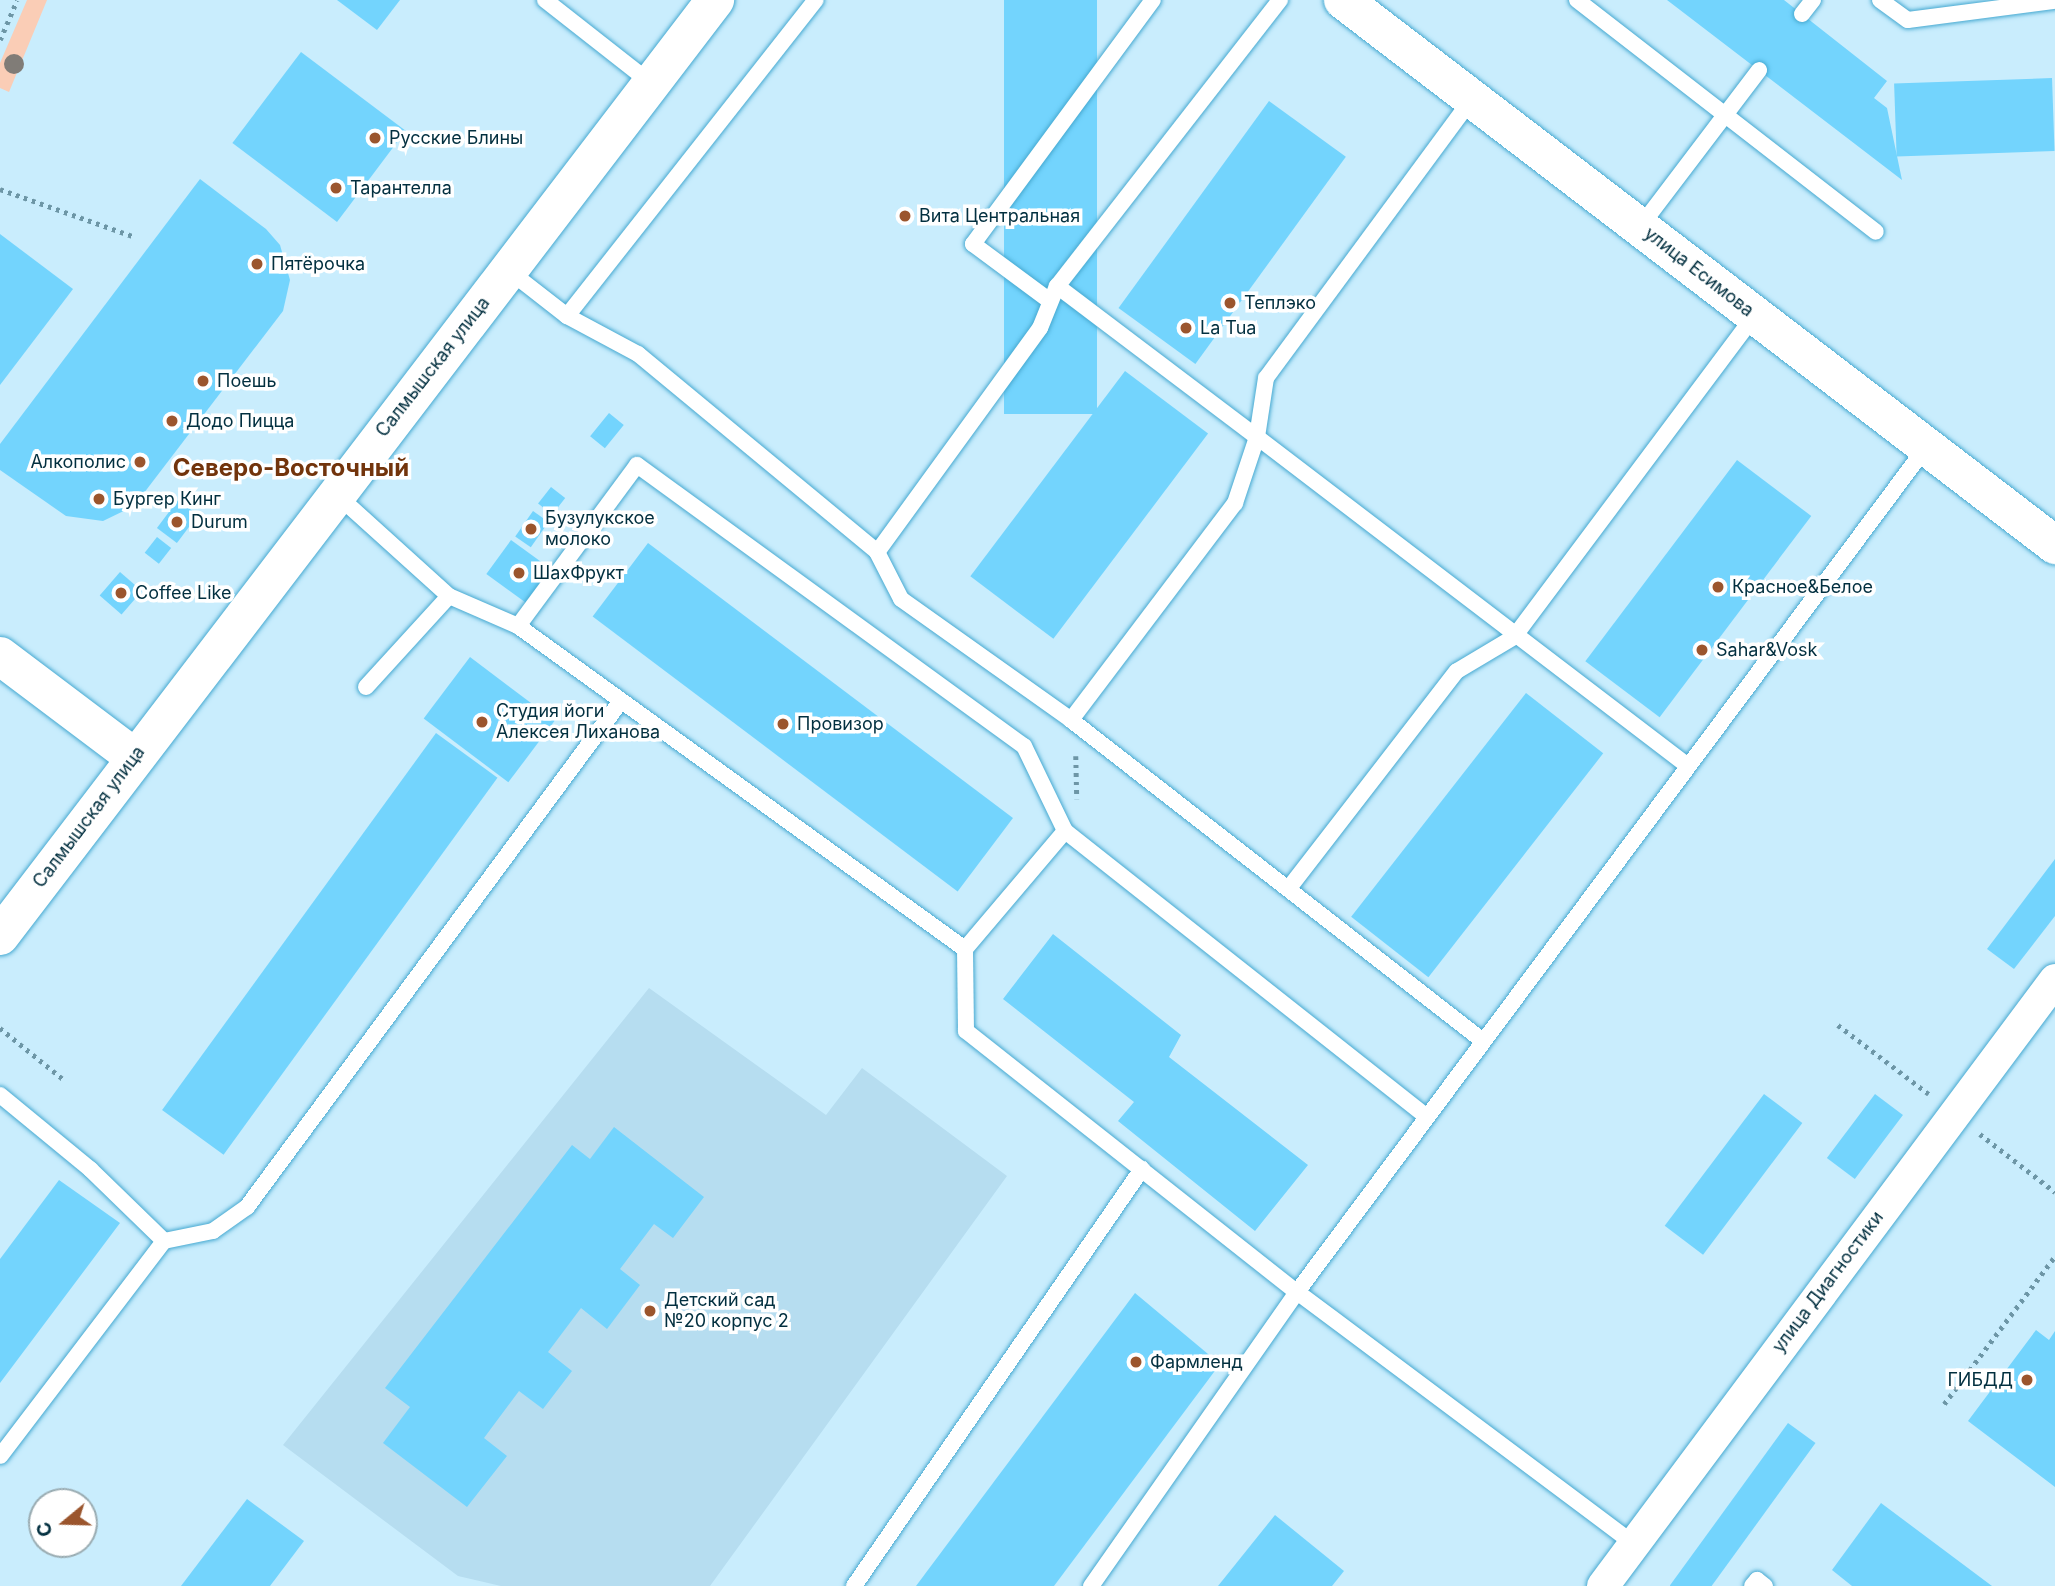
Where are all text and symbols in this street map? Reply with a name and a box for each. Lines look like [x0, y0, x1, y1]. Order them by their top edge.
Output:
place label: Русские Блины [389, 127, 523, 149]
marker: Русские Блины [367, 130, 383, 146]
place label: Тарантелла [350, 177, 452, 199]
marker: Тарантелла [328, 180, 344, 196]
place label: Вита Центральная [919, 205, 1080, 227]
marker: Вита Центральная [897, 208, 913, 224]
street label: улица Есимова [1640, 223, 1758, 321]
place label: Пятёрочка [271, 253, 365, 275]
marker: Пятёрочка [249, 256, 265, 272]
place label: Теплэко [1244, 292, 1316, 314]
street label: Салмышская улица [372, 293, 494, 441]
marker: Теплэко [1222, 295, 1238, 311]
place label: La Tua [1200, 317, 1256, 339]
marker: La Tua [1178, 320, 1194, 336]
place label: Поешь [217, 370, 277, 392]
marker: Поешь [195, 373, 211, 389]
place label: Додо Пицца [186, 410, 294, 432]
marker: Додо Пицца [164, 413, 180, 429]
place label: Алкополис [30, 451, 126, 473]
marker: Алкополис [132, 454, 148, 470]
district label: Северо-Восточный [173, 454, 409, 482]
place label: Бургер Кинг [113, 488, 221, 510]
marker: Бургер Кинг [91, 491, 107, 507]
place label: Бузулукское молоко [545, 508, 655, 550]
place label: Durum [191, 511, 248, 533]
marker: Durum [169, 514, 185, 530]
marker: Бузулукское молоко [523, 521, 539, 537]
place label: ШахФрукт [533, 562, 624, 584]
marker: ШахФрукт [511, 565, 527, 581]
place label: Красное&Белое [1732, 576, 1873, 598]
marker: Красное&Белое [1710, 579, 1726, 595]
place label: Coffee Like [135, 582, 232, 604]
marker: Coffee Like [113, 585, 129, 601]
place label: Sahar&Vosk [1716, 639, 1817, 661]
marker: Sahar&Vosk [1694, 642, 1710, 658]
place label: Студия йоги Алексея Лиханова [496, 701, 660, 744]
place label: Провизор [797, 713, 884, 735]
marker: Студия йоги Алексея Лиханова [474, 714, 490, 730]
marker: Провизор [775, 716, 791, 732]
street label: Салмышская улица [29, 742, 149, 892]
street label: улица Диагностики [1768, 1207, 1888, 1357]
place label: Детский сад №20 корпус 2 [664, 1290, 789, 1332]
marker: Детский сад №20 корпус 2 [642, 1303, 658, 1319]
place label: Фармленд [1150, 1351, 1243, 1373]
marker: Фармленд [1128, 1354, 1144, 1370]
place label: ГИБДД [1947, 1369, 2013, 1391]
marker: ГИБДД [2019, 1372, 2035, 1388]
north arrow [28, 1488, 98, 1558]
text: С [31, 1519, 58, 1540]

